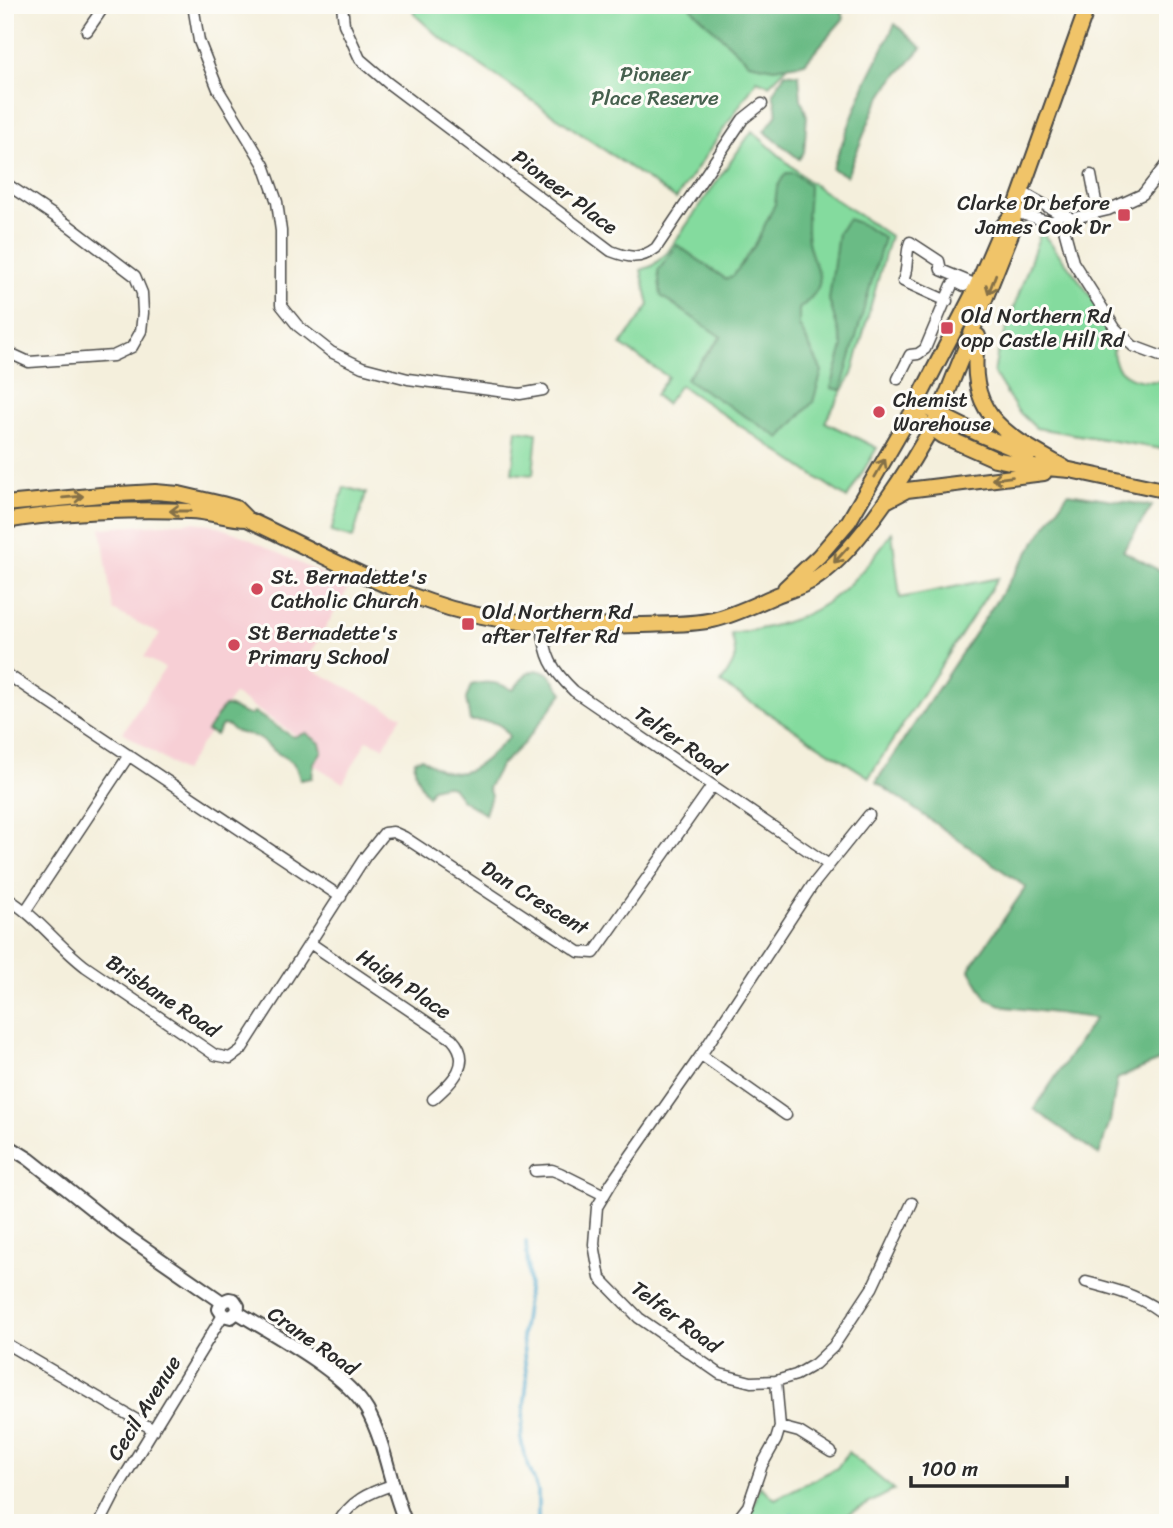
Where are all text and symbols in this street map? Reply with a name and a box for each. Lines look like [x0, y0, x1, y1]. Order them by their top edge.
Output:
park label: Pioneer Place Reserve [591, 55, 719, 117]
street label: Pioneer Place [503, 139, 627, 245]
place label: Clarke Dr before James Cook Dr [957, 184, 1111, 246]
marker: Clarke Dr before James Cook Dr [1116, 207, 1132, 223]
one-way arrow [985, 272, 997, 294]
place label: Old Northern Rd opp Castle Hill Rd [961, 297, 1126, 359]
marker: Old Northern Rd opp Castle Hill Rd [939, 320, 955, 336]
place label: Chemist Warehouse [893, 381, 991, 443]
marker: Chemist Warehouse [871, 404, 887, 420]
one-way arrow [873, 458, 887, 478]
one-way arrow [991, 472, 1014, 485]
one-way arrow [61, 490, 84, 503]
one-way arrow [169, 504, 192, 518]
one-way arrow [834, 546, 850, 564]
place label: St. Bernadette's Catholic Church [271, 558, 427, 620]
marker: St. Bernadette's Catholic Church [249, 581, 265, 597]
place label: Old Northern Rd after Telfer Rd [482, 593, 634, 655]
place label: St Bernadette's Primary School [248, 614, 398, 676]
marker: Old Northern Rd after Telfer Rd [460, 616, 476, 632]
marker: St Bernadette's Primary School [226, 637, 242, 653]
street label: Telfer Road [626, 695, 736, 788]
street label: Dan Crescent [473, 850, 598, 947]
street label: Haigh Place [348, 938, 460, 1030]
street label: Brisbane Road [98, 944, 230, 1049]
street label: Telfer Road [623, 1270, 731, 1365]
street label: Crane Road [259, 1295, 368, 1388]
street label: Cecil Avenue [96, 1347, 192, 1468]
scale bar [911, 1444, 1066, 1488]
text: 100 m [921, 1450, 978, 1488]

